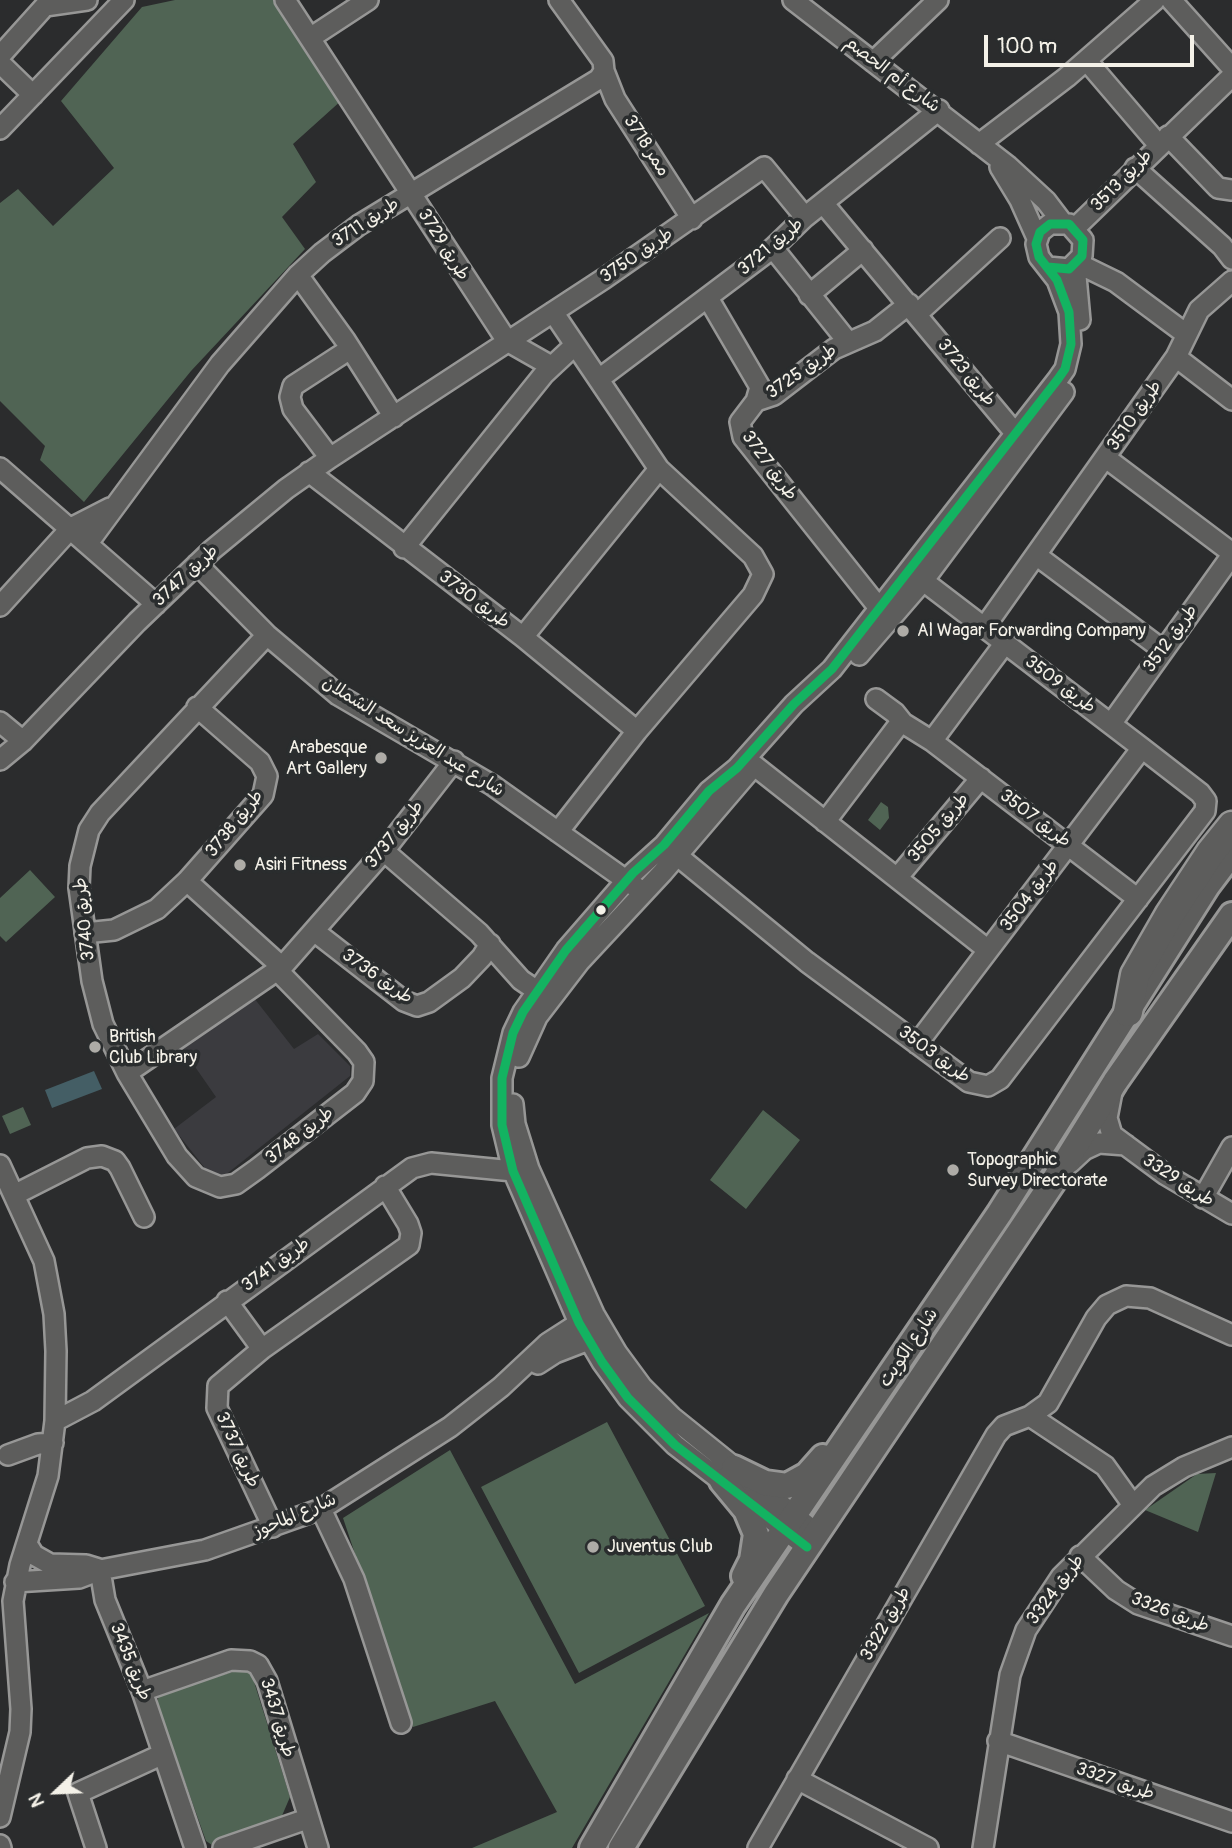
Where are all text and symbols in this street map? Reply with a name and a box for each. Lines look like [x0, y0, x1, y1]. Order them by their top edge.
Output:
scale bar [987, 21, 1197, 65]
street label: شارع أم الحصم [840, 32, 944, 118]
text: 100 m [997, 33, 1057, 60]
street label: ممر 3718 [618, 111, 674, 181]
street label: طريق 3513 [1087, 146, 1157, 216]
street label: طريق 3711 [329, 193, 403, 253]
street label: طريق 3729 [412, 205, 474, 285]
street label: طريق 3721 [734, 214, 808, 280]
street label: طريق 3750 [596, 224, 678, 288]
street label: طريق 3723 [932, 335, 1000, 411]
street label: طريق 3725 [763, 340, 841, 404]
street label: طريق 3510 [1103, 377, 1167, 455]
street label: طريق 3727 [736, 427, 802, 505]
street label: طريق 3747 [149, 540, 223, 612]
street label: طريق 3730 [434, 566, 514, 634]
street label: طريق 3512 [1139, 601, 1203, 677]
place label: Al Wagar Forwarding Company [917, 620, 1146, 642]
marker: Al Wagar Forwarding Company [895, 623, 911, 639]
street label: طريق 3509 [1020, 651, 1100, 719]
street label: شارع عبد العزيز سعد الشملان [318, 672, 508, 802]
place label: Arabesque Art Gallery [286, 737, 367, 780]
marker: Arabesque Art Gallery [373, 750, 389, 766]
street label: طريق 3507 [995, 785, 1075, 853]
street label: طريق 3738 [201, 786, 269, 862]
street label: طريق 3505 [904, 789, 974, 867]
street label: طريق 3737 [361, 797, 429, 873]
place label: Asiri Fitness [254, 854, 347, 876]
street label: طريق 3504 [996, 856, 1064, 936]
marker: Asiri Fitness [232, 857, 248, 873]
street label: طريق 3740 [70, 876, 100, 962]
unlabelled marker [594, 903, 608, 917]
street label: طريق 3736 [337, 945, 417, 1009]
street label: طريق 3503 [894, 1022, 974, 1088]
place label: British Club Library [109, 1026, 197, 1068]
marker: British Club Library [87, 1039, 103, 1055]
street label: طريق 3748 [262, 1103, 338, 1169]
place label: Topographic Survey Directorate [967, 1149, 1107, 1192]
street label: طريق 3329 [1138, 1150, 1218, 1212]
marker: Topographic Survey Directorate [945, 1162, 961, 1178]
street label: طريق 3741 [238, 1233, 314, 1297]
street label: شارع الكويت [875, 1304, 943, 1392]
street label: طريق 3737 [210, 1409, 264, 1491]
street label: شارع الماحوز [250, 1489, 340, 1543]
place label: Juventus Club [607, 1536, 713, 1558]
marker: Juventus Club [585, 1539, 601, 1555]
street label: طريق 3324 [1023, 1551, 1089, 1629]
street label: طريق 3322 [856, 1583, 916, 1665]
street label: طريق 3326 [1128, 1588, 1212, 1638]
street label: طريق 3435 [105, 1620, 155, 1704]
street label: طريق 3437 [255, 1676, 299, 1760]
north arrow [21, 1757, 91, 1827]
street label: طريق 3327 [1073, 1759, 1157, 1805]
text: N [23, 1790, 50, 1811]

